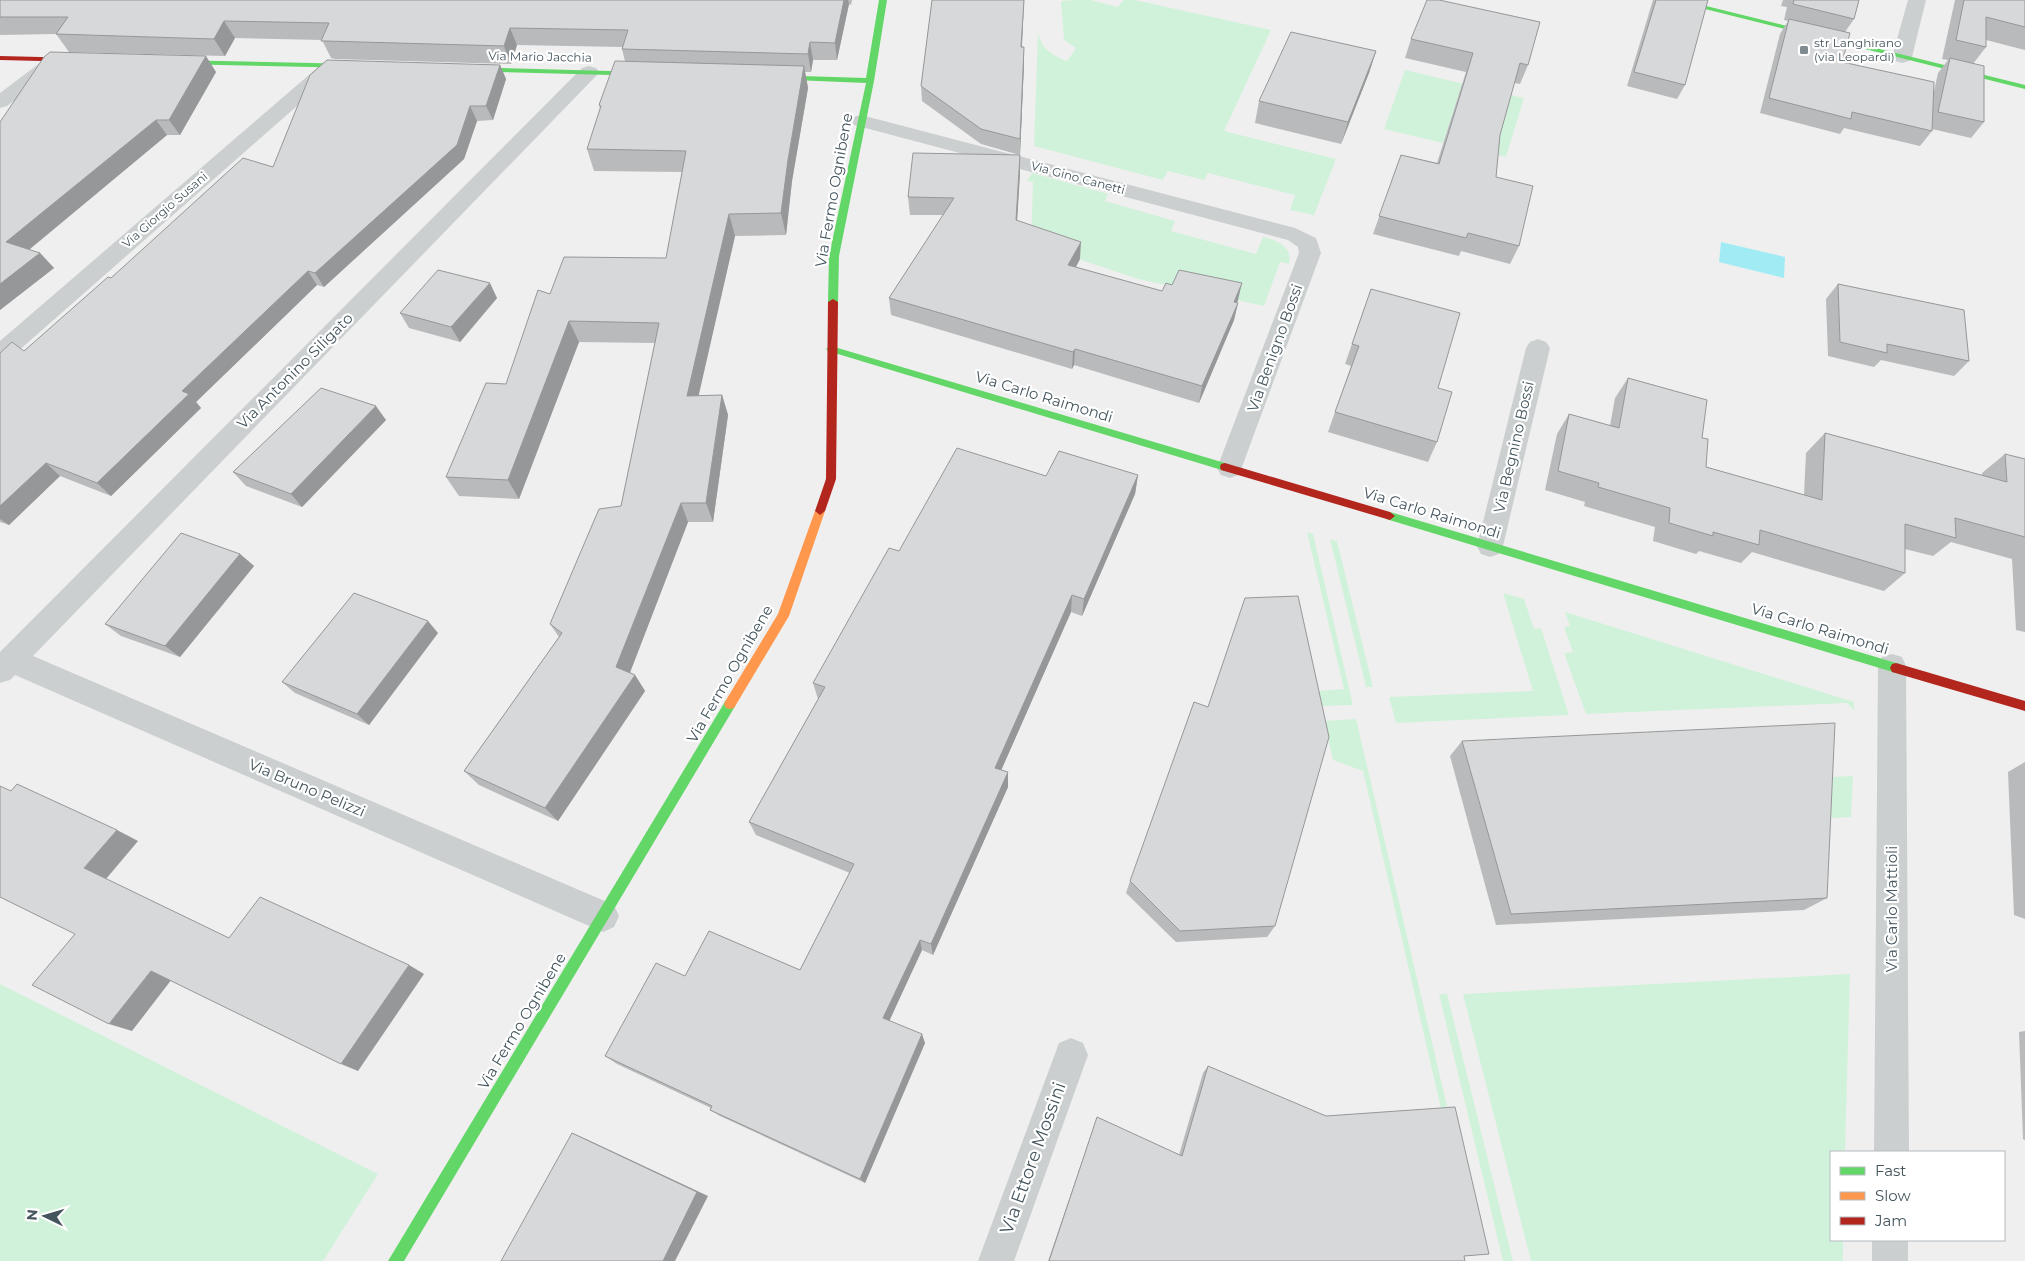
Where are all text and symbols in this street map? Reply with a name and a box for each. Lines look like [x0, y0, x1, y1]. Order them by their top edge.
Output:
place label: str Langhirano (via Leopardi) [1814, 35, 1902, 64]
marker: str Langhirano (via Leopardi) [1798, 44, 1810, 56]
street label: Via Mario Jacchia [488, 48, 592, 65]
street label: Via Fermo Ognibene [811, 111, 856, 268]
street label: Via Gino Canetti [1030, 158, 1127, 197]
street label: Via Giorgio Susani [119, 168, 210, 251]
street label: Via Benigno Bossi [1243, 281, 1306, 414]
street label: Via Antonino Siligato [233, 309, 357, 433]
street label: Via Carlo Raimondi [973, 367, 1115, 427]
street label: Via Begnino Bossi [1489, 379, 1538, 515]
street label: Via Carlo Raimondi [1361, 483, 1503, 543]
street label: Via Carlo Raimondi [1749, 599, 1891, 659]
street label: Via Fermo Ognibene [682, 601, 777, 746]
street label: Via Bruno Pelizzi [246, 754, 368, 821]
street label: Via Carlo Mattioli [1882, 846, 1901, 972]
street label: Via Fermo Ognibene [473, 949, 570, 1092]
street label: Via Ettore Mossini [995, 1079, 1071, 1237]
legend [1830, 1151, 2005, 1241]
text: Fast [1875, 1161, 1906, 1180]
text: Slow [1875, 1186, 1911, 1205]
north arrow [20, 1191, 70, 1241]
text: N [23, 1208, 42, 1221]
text: Jam [1874, 1211, 1907, 1230]

